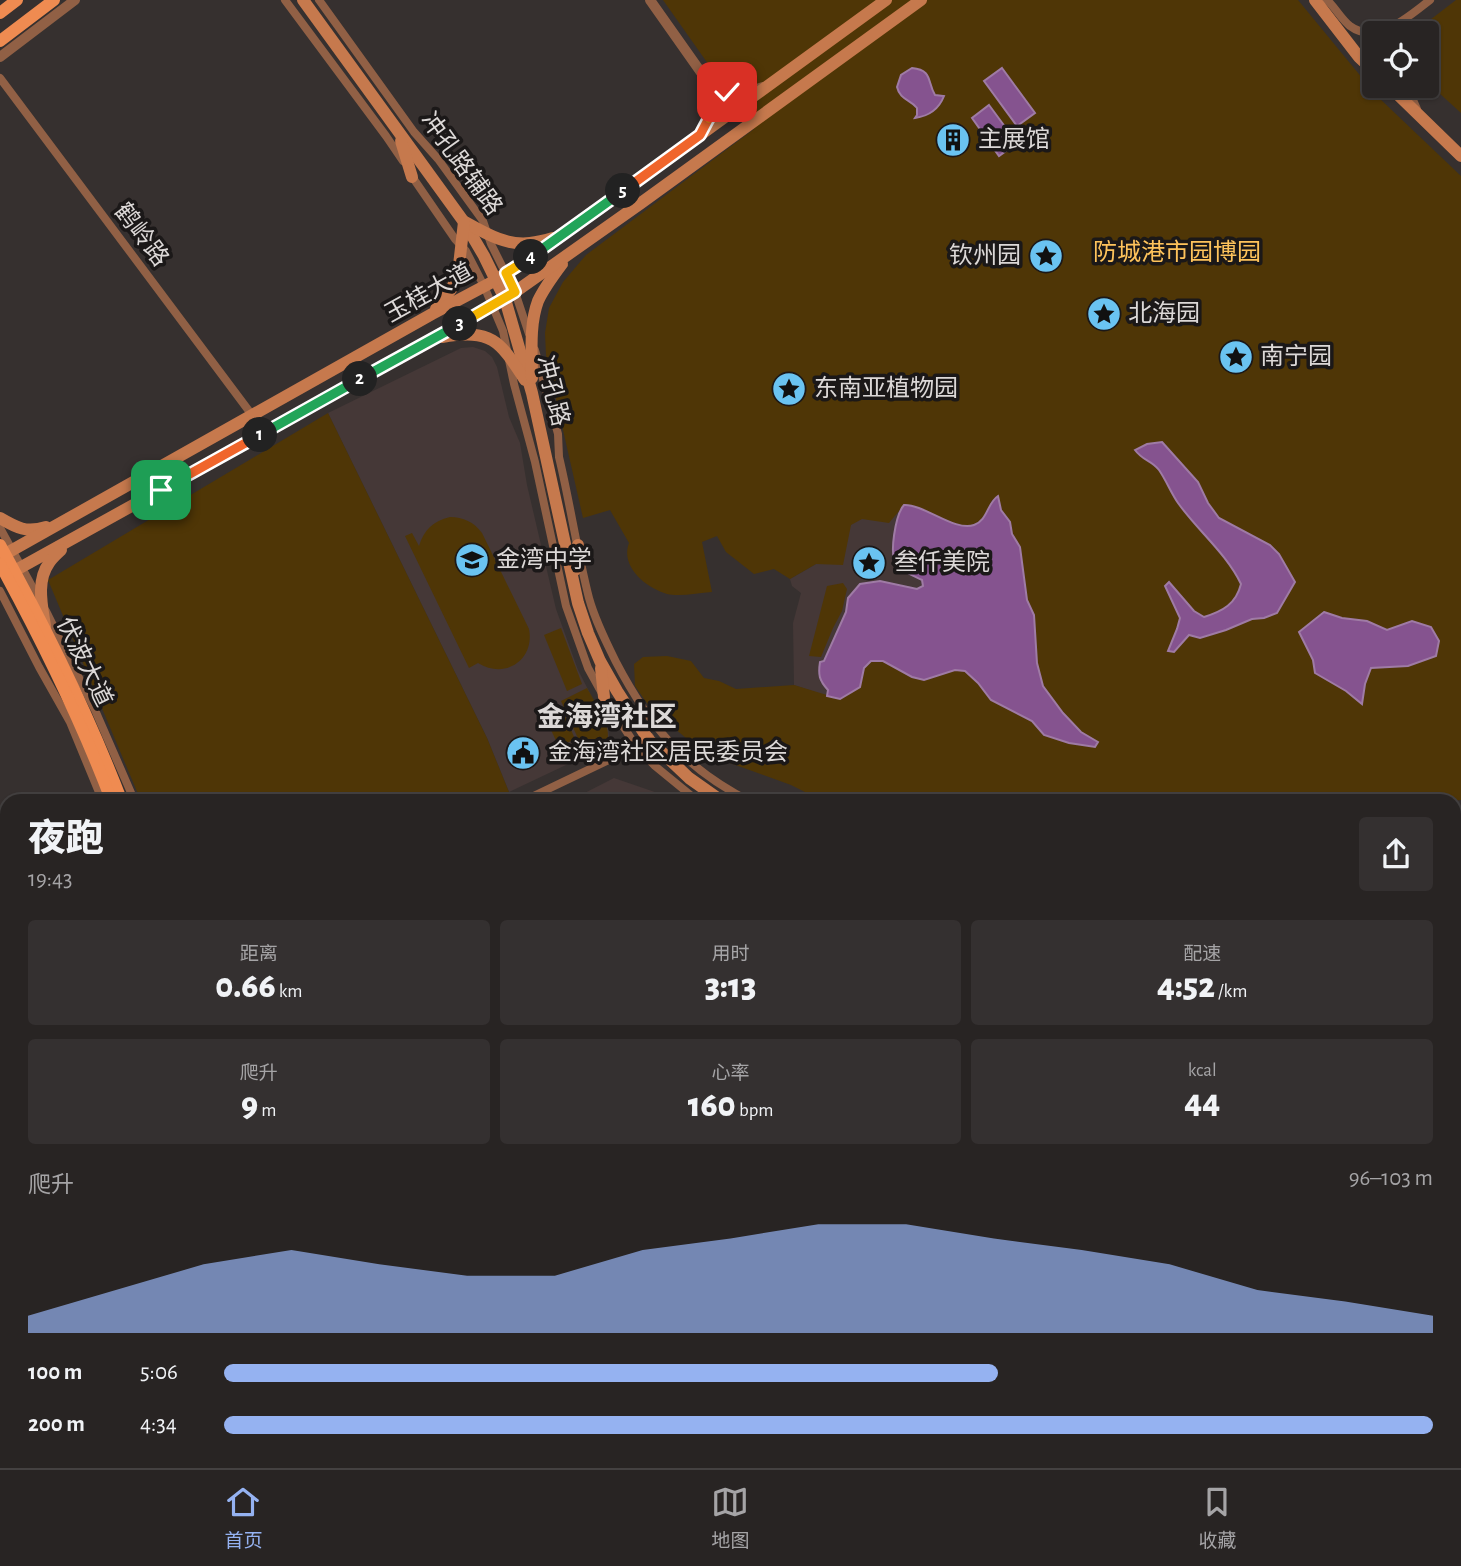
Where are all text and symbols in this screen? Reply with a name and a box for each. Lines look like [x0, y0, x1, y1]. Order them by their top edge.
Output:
map controls [1362, 21, 1439, 98]
button: locate [1362, 21, 1439, 98]
pin [697, 62, 757, 122]
icon: check [708, 73, 746, 111]
street label: 冲孔路辅路 [416, 107, 508, 220]
building icon: 主展馆 [934, 121, 972, 159]
place label: 主展馆 [978, 126, 1050, 152]
pin: 5 [606, 174, 640, 208]
text: 5 [618, 181, 627, 200]
street label: 鹤岭路 [110, 198, 174, 271]
place icon: 钦州园 [1027, 237, 1065, 275]
park label: 防城港市园博园 [1093, 239, 1261, 265]
pin: 4 [514, 240, 548, 274]
place label: 钦州园 [949, 242, 1021, 268]
text: 4 [526, 247, 535, 266]
street label: 玉桂大道 [380, 257, 477, 327]
place icon: 北海园 [1085, 295, 1123, 333]
place label: 北海园 [1128, 300, 1200, 326]
pin: 3 [442, 306, 477, 342]
text: 3 [455, 314, 464, 333]
place icon: 南宁园 [1217, 338, 1255, 376]
place label: 南宁园 [1260, 343, 1332, 369]
street label: 冲孔路 [532, 353, 574, 429]
pin: 2 [342, 362, 378, 396]
text: 2 [355, 369, 364, 388]
place icon: 东南亚植物园 [770, 370, 808, 408]
place label: 东南亚植物园 [814, 375, 958, 401]
pin: 1 [243, 418, 278, 452]
text: 1 [256, 425, 263, 444]
pin [131, 460, 191, 520]
icon: arrive [142, 471, 180, 509]
school or university icon: 金湾中学 [453, 541, 491, 579]
place icon: 叁仟美院 [850, 544, 888, 582]
place label: 金湾中学 [496, 546, 592, 572]
place label: 叁仟美院 [894, 549, 990, 575]
street label: 伏波大道 [52, 613, 118, 710]
district label: 金海湾社区 [537, 701, 677, 732]
public building icon: 金海湾社区居民委员会 [504, 734, 542, 772]
place label: 金海湾社区居民委员会 [548, 739, 788, 765]
button: share [1359, 817, 1433, 891]
text: 夜跑 [28, 821, 104, 859]
text: 19:43 [28, 868, 73, 891]
text: 距离 [240, 945, 278, 964]
text: 用时 [711, 945, 750, 964]
text: 配速 [1183, 945, 1221, 964]
text: 0.66 [215, 969, 276, 1004]
text: 3:13 [705, 969, 756, 1004]
text: 4:52 [1157, 969, 1215, 1004]
text: km [276, 982, 303, 1001]
text: /km [1215, 982, 1247, 1001]
text: kcal [1188, 1061, 1217, 1080]
text: 爬升 [240, 1064, 278, 1083]
text: 心率 [711, 1064, 750, 1083]
text: 44 [1184, 1085, 1220, 1120]
text: 9 [241, 1088, 258, 1123]
text: 160 [688, 1088, 736, 1123]
text: m [258, 1101, 277, 1120]
text: bpm [736, 1101, 773, 1120]
text: 96–103 m [1349, 1167, 1433, 1190]
text: 爬升 [28, 1174, 74, 1197]
text: 100 m [28, 1361, 82, 1384]
text: 5:06 [140, 1361, 178, 1384]
text: 200 m [28, 1413, 85, 1436]
text: 4:34 [140, 1413, 177, 1436]
tab: 首页 [224, 1483, 263, 1553]
tab: 地图 [711, 1483, 750, 1553]
tab: 收藏 [1198, 1483, 1237, 1553]

